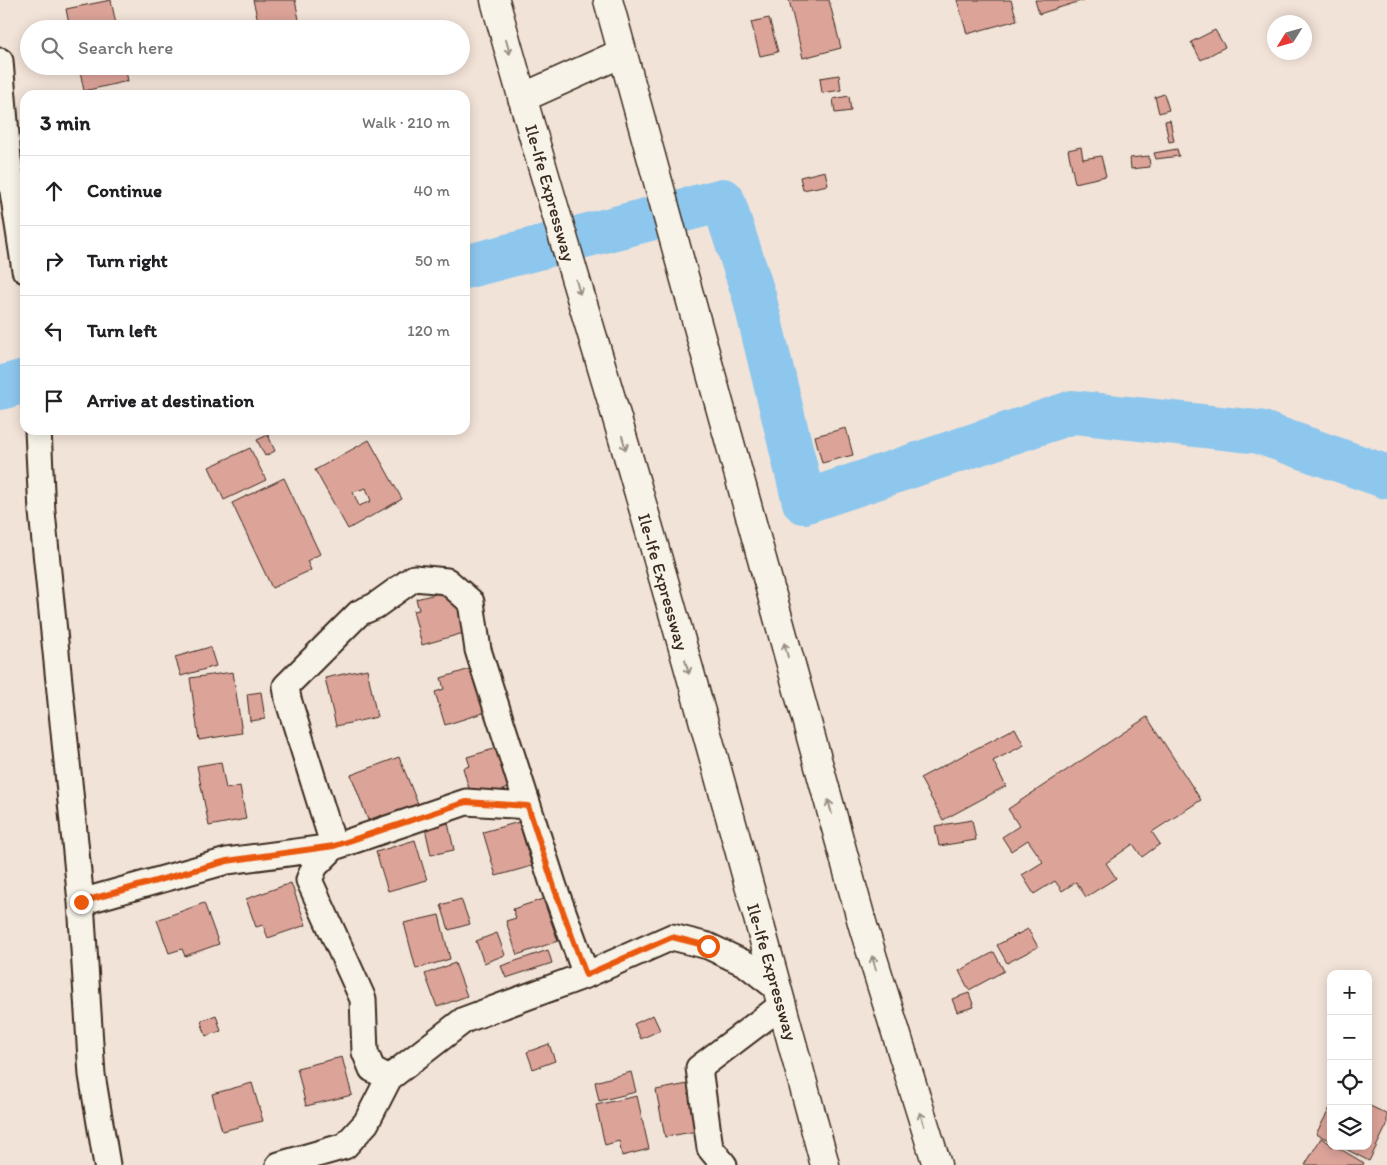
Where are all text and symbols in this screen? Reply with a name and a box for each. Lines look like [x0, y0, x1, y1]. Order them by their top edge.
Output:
north arrow [1267, 15, 1312, 60]
search box [20, 20, 470, 75]
icon: search [38, 34, 66, 62]
text: Search here [78, 36, 173, 59]
one-way arrow [504, 39, 513, 55]
text: 3 min [40, 110, 90, 135]
text: Walk · 210 m [362, 113, 450, 132]
street label: Ile-Ife Expressway [520, 122, 580, 265]
icon: ahead [40, 177, 68, 205]
text: Continue [87, 179, 162, 202]
text: 40 m [413, 181, 450, 200]
icon: right [40, 247, 68, 275]
text: Turn right [87, 249, 168, 272]
text: 50 m [415, 251, 450, 270]
one-way arrow [573, 279, 583, 295]
icon: left [40, 317, 68, 345]
text: Turn left [87, 319, 157, 342]
text: 120 m [407, 321, 450, 340]
icon: arrive [40, 387, 68, 415]
text: Arrive at destination [87, 389, 254, 412]
one-way arrow [619, 435, 629, 451]
street label: Ile-Ife Expressway [633, 511, 693, 654]
one-way arrow [781, 643, 791, 659]
one-way arrow [683, 658, 693, 674]
one-way arrow [824, 799, 834, 815]
route end [70, 891, 93, 914]
street label: Ile-Ife Expressway [742, 901, 802, 1044]
route start [697, 935, 720, 958]
one-way arrow [868, 956, 878, 972]
map controls [1327, 970, 1372, 1150]
button: + [1327, 970, 1372, 1015]
button: − [1327, 1015, 1372, 1060]
button: locate [1327, 1060, 1372, 1105]
button: layers [1327, 1105, 1372, 1150]
one-way arrow [916, 1111, 926, 1127]

